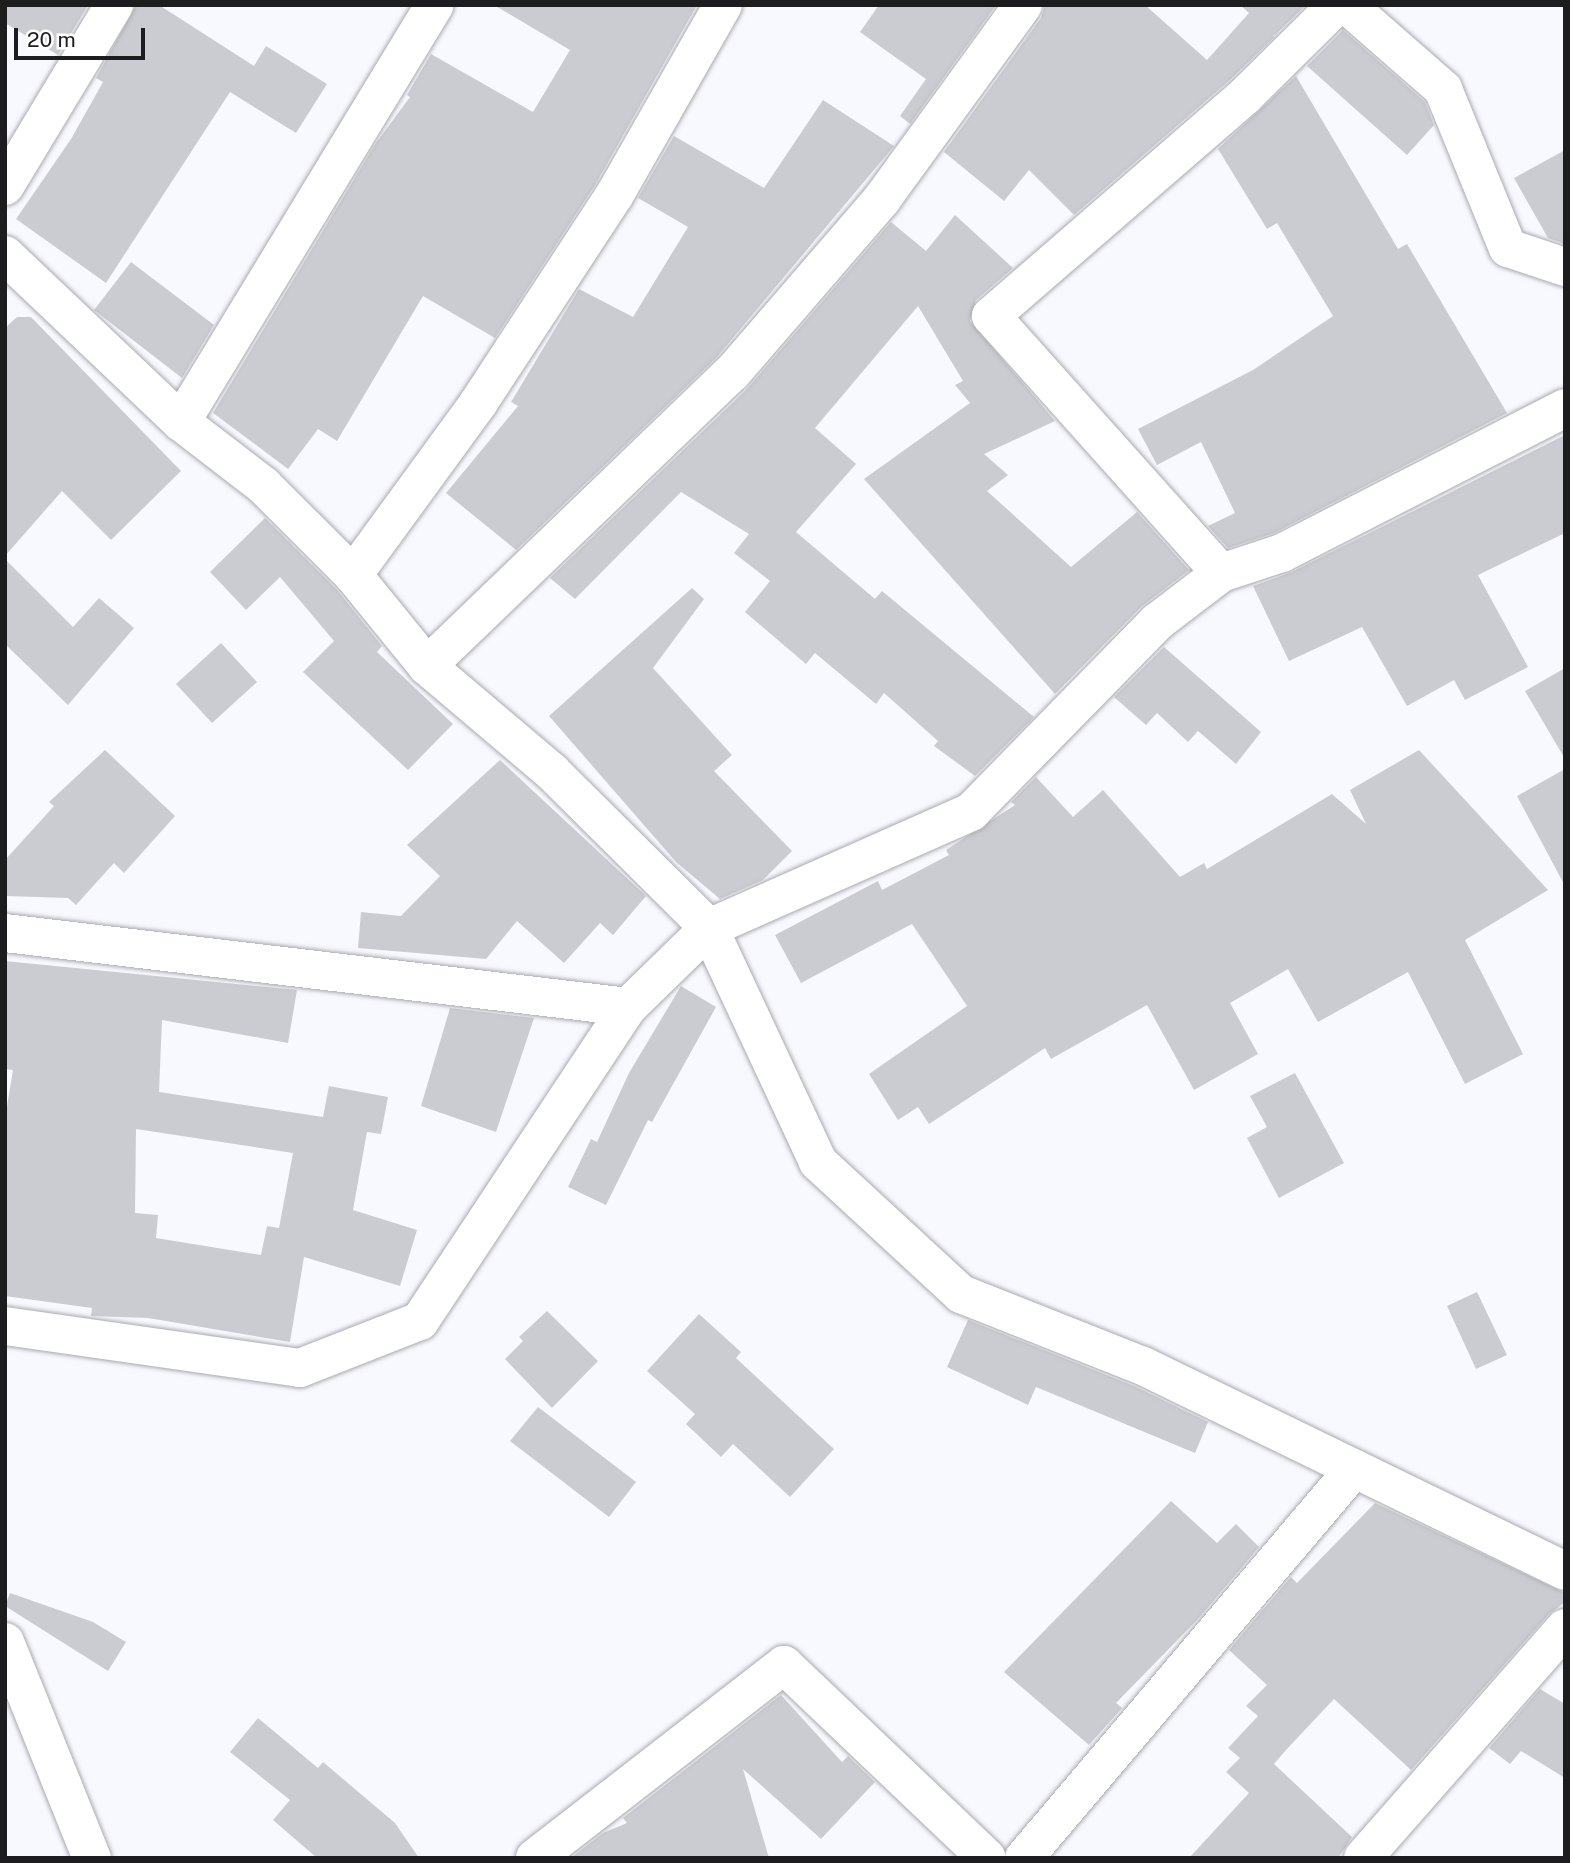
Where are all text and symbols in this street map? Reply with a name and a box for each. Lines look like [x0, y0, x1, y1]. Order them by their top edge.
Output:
scale bar [18, 14, 149, 58]
text: 20 m [27, 27, 76, 52]

